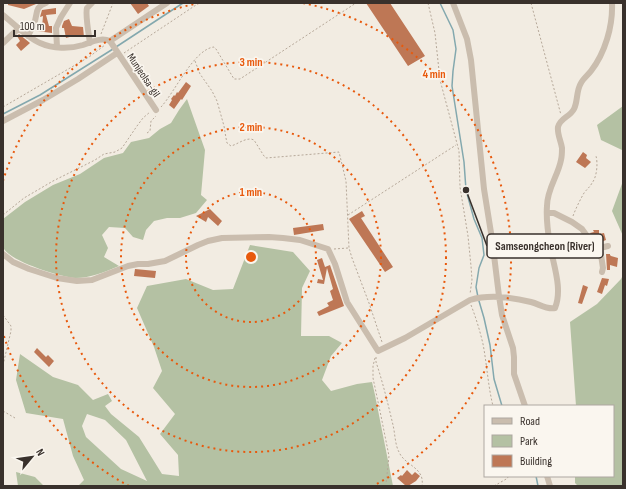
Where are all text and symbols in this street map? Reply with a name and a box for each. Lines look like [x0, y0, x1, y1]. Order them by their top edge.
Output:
scale bar [14, 12, 95, 38]
text: 100 m [20, 19, 45, 34]
street label: Munjeolsa-gil [124, 51, 163, 100]
text: 3 min [240, 55, 262, 70]
text: 4 min [422, 67, 446, 82]
text: 2 min [240, 120, 262, 135]
text: 1 min [240, 185, 262, 200]
callout: Samseongcheon (River) [487, 234, 603, 258]
text: Samseongcheon (River) [495, 239, 595, 254]
centre of rings [244, 250, 258, 264]
legend [484, 405, 614, 477]
text: Road [520, 414, 540, 429]
text: Park [520, 434, 538, 449]
north arrow [12, 437, 52, 477]
text: N [33, 447, 47, 458]
text: Building [520, 454, 552, 469]

